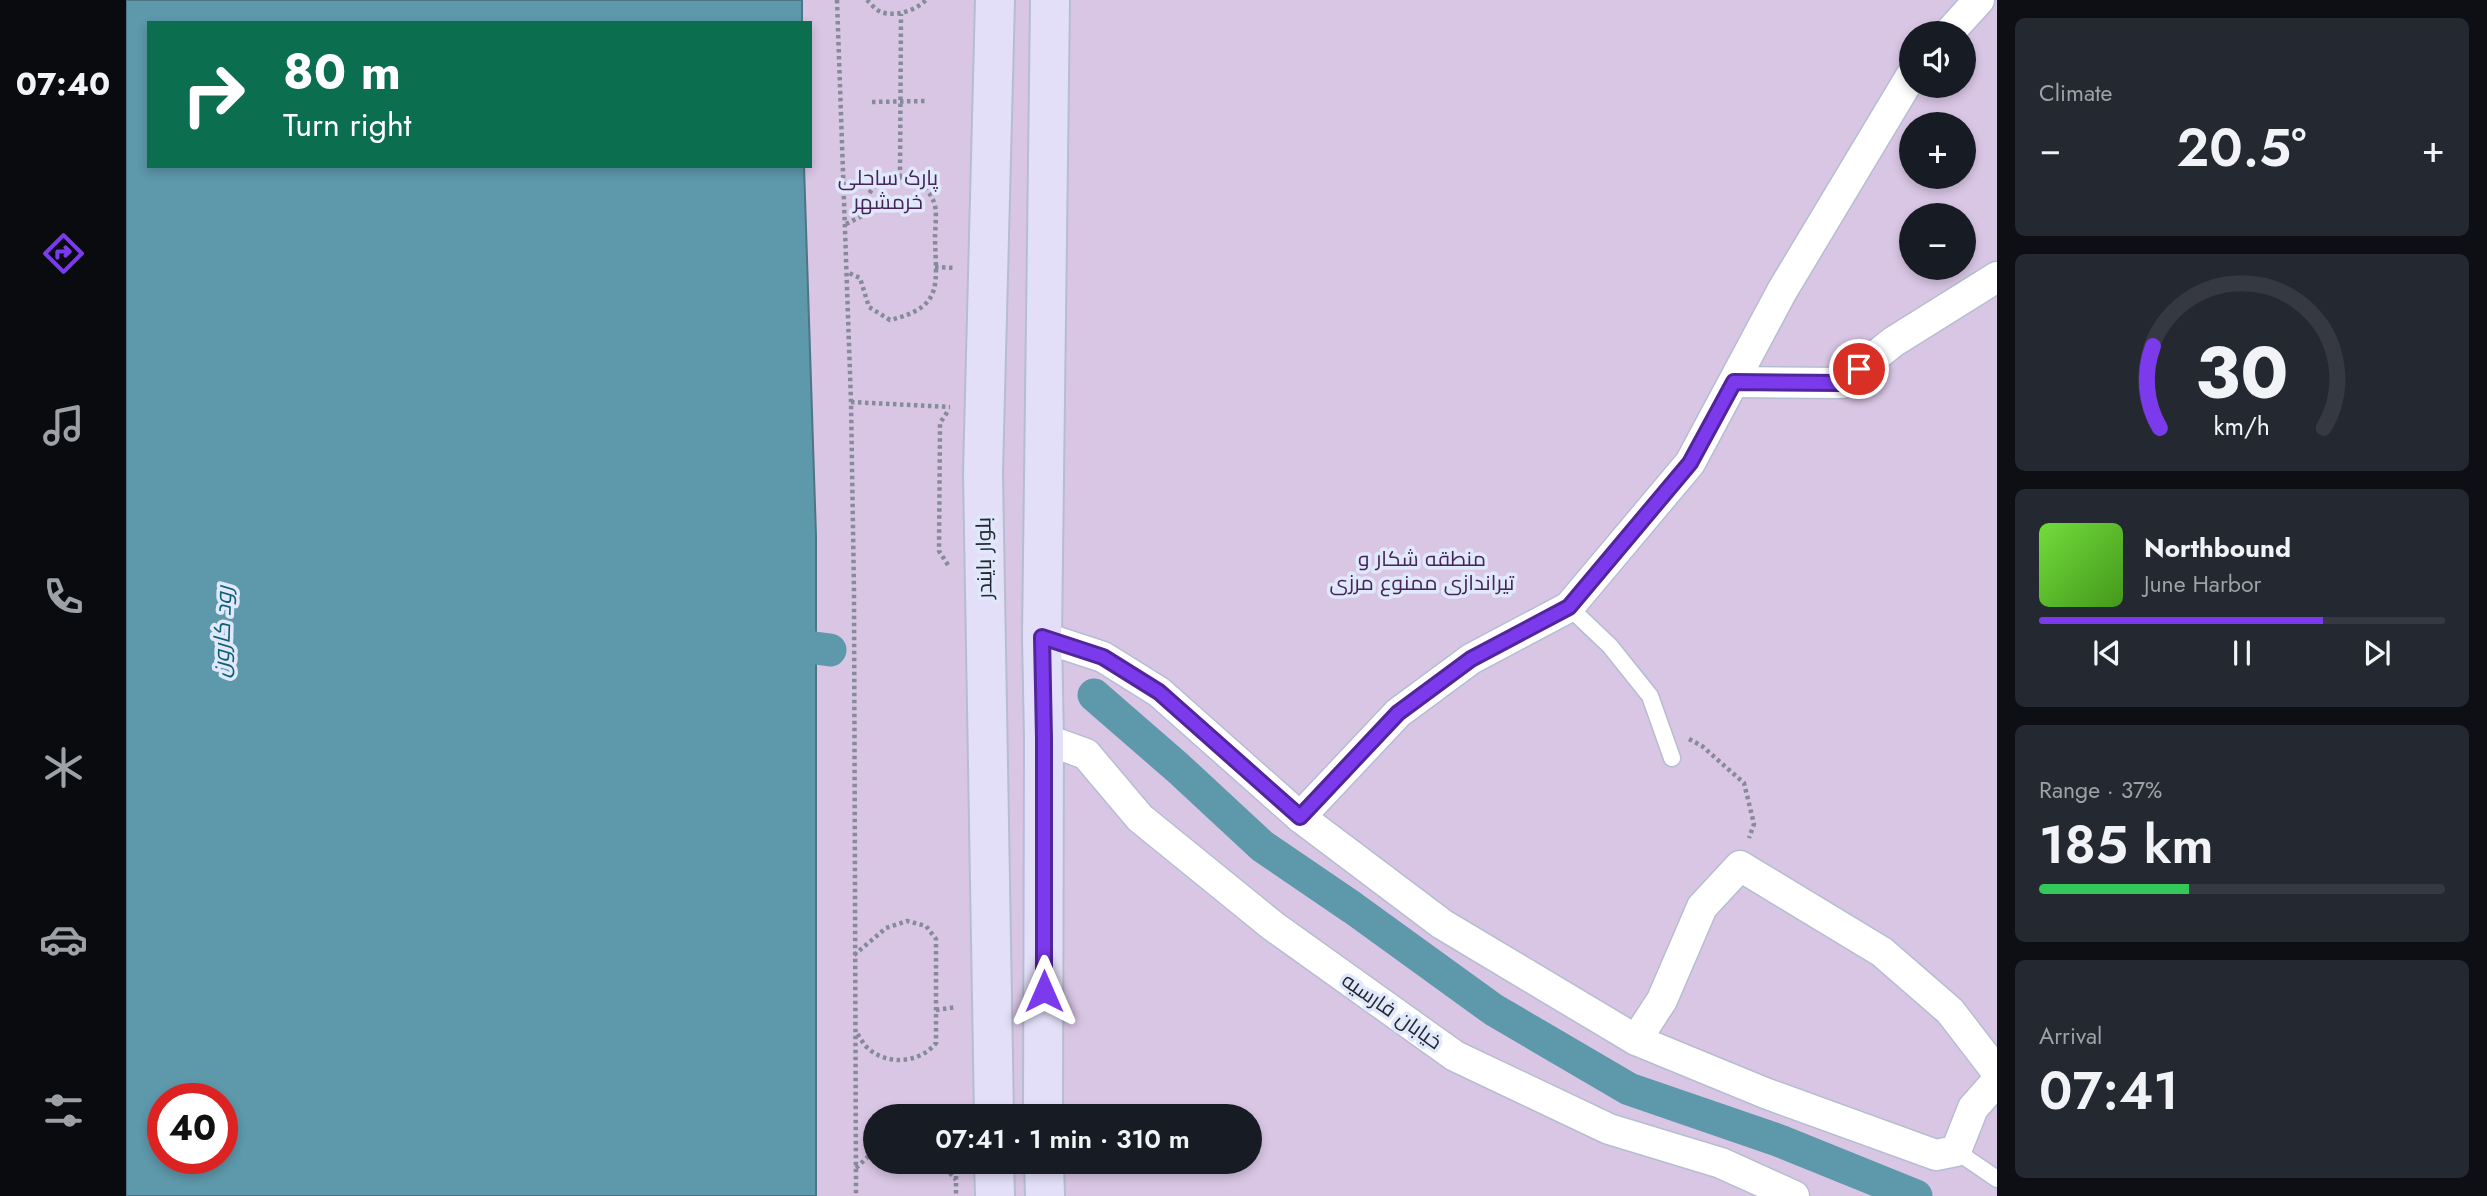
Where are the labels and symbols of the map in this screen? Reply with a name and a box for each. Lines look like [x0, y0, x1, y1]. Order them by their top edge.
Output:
park label: پارک ساحلی خرمشهر [838, 163, 939, 217]
pin [1829, 339, 1889, 399]
street label: بلوار بایندر [968, 517, 1000, 600]
park label: منطقه شکار و تیراندازی ممنوع مرزی [1330, 544, 1515, 598]
water label: رود کارون [203, 584, 241, 678]
position arrow [1007, 954, 1081, 1028]
street label: خیابان فارسیه [1336, 965, 1448, 1057]
speed limit sign: 40 [147, 1083, 238, 1174]

